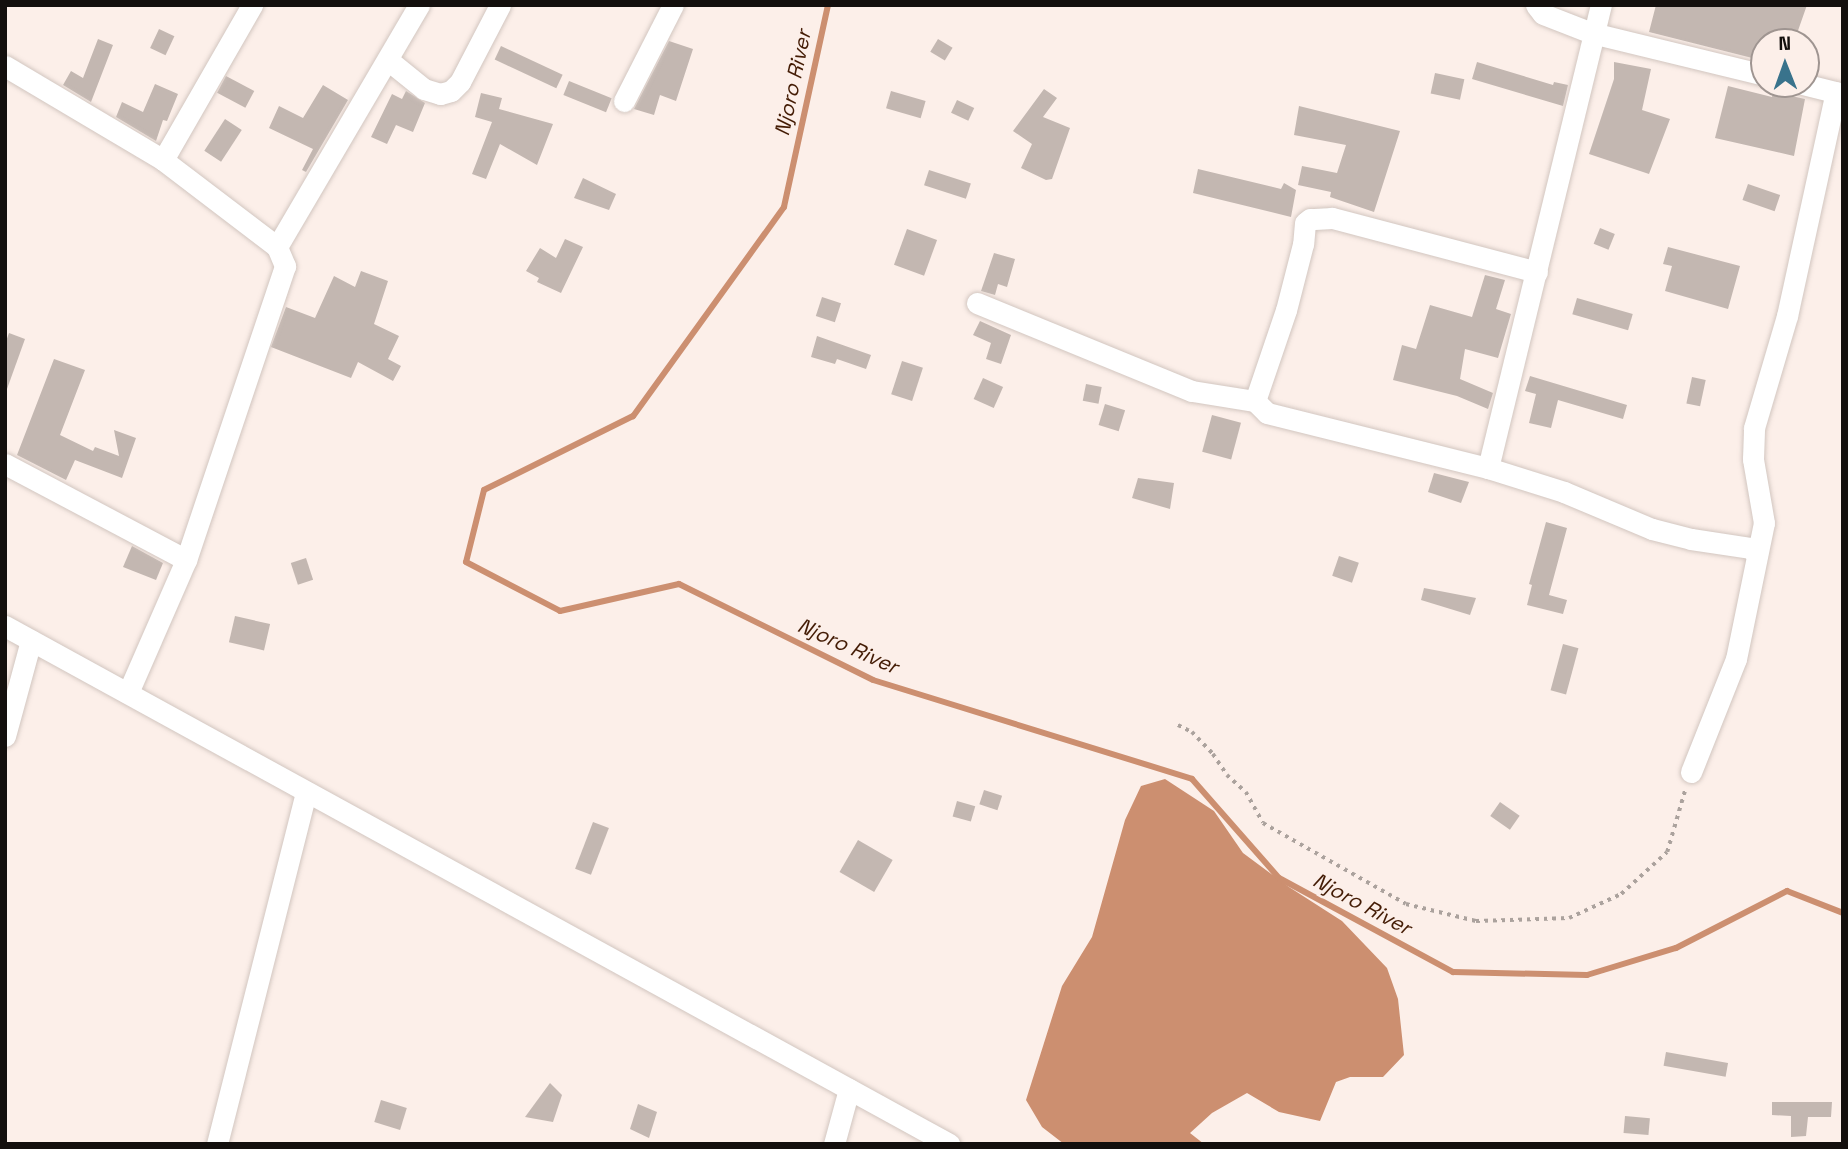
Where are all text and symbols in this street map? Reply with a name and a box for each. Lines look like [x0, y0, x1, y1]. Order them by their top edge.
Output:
water label: Njoro River [769, 28, 817, 138]
north arrow [1750, 28, 1820, 98]
text: N [1778, 31, 1791, 56]
water label: Njoro River [794, 613, 902, 679]
water label: Njoro River [1309, 868, 1415, 940]

